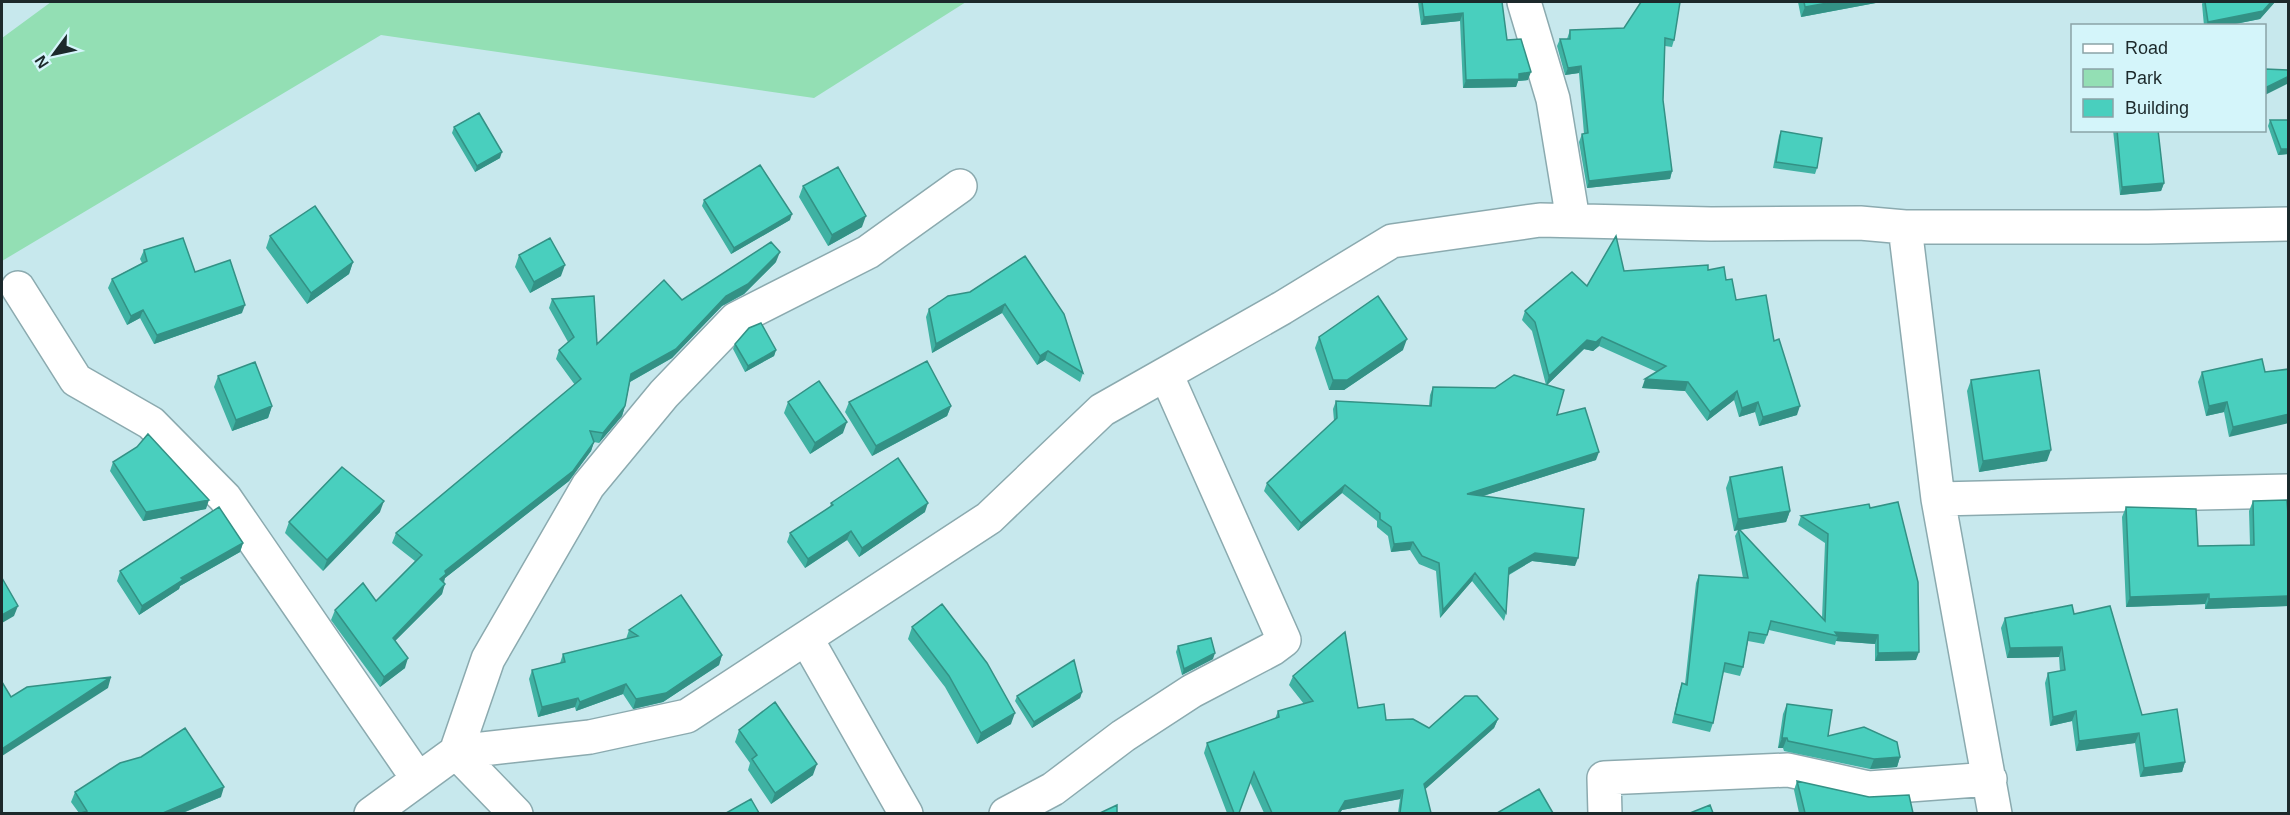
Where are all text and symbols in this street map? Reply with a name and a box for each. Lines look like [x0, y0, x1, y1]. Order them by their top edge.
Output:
north arrow [24, 24, 84, 84]
legend [2071, 24, 2266, 132]
text: Road [2125, 38, 2168, 58]
text: N [32, 52, 52, 71]
text: Park [2125, 68, 2163, 88]
text: Building [2125, 98, 2189, 118]

